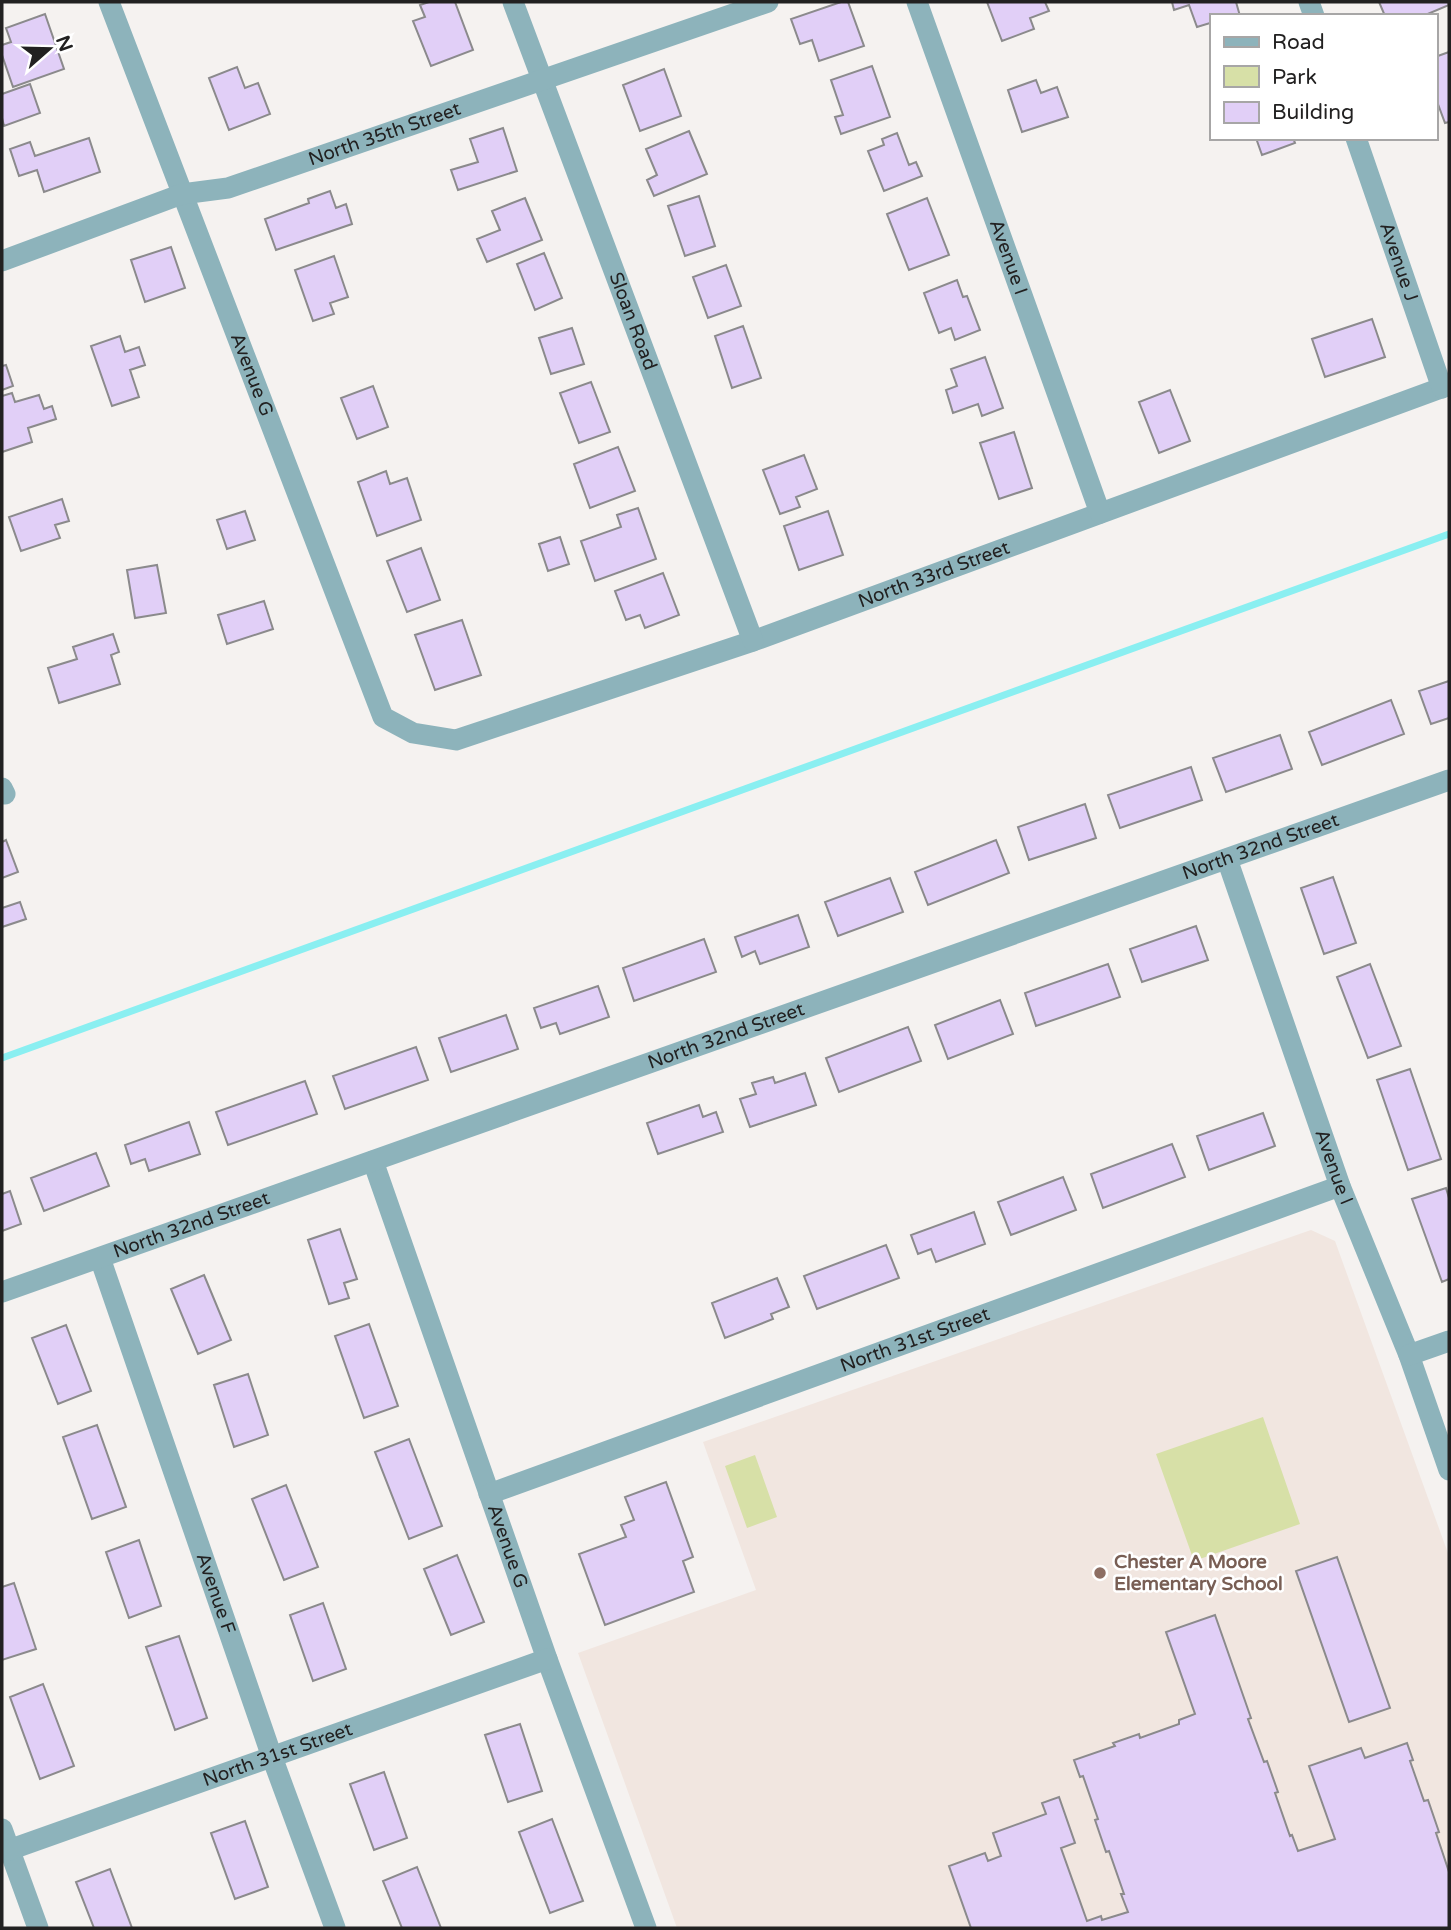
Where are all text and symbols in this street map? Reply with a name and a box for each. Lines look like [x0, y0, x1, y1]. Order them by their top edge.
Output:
north arrow [14, 14, 84, 84]
legend [1210, 14, 1437, 140]
text: Road [1272, 30, 1325, 55]
text: N [51, 33, 77, 54]
text: Park [1272, 65, 1317, 90]
street label: North 35th Street [305, 98, 464, 170]
text: Building [1272, 100, 1354, 125]
street label: Avenue I [985, 217, 1032, 298]
street label: Avenue J [1375, 220, 1422, 304]
street label: Sloan Road [605, 269, 661, 373]
street label: Avenue G [226, 330, 278, 419]
street label: North 33rd Street [855, 537, 1013, 612]
street label: North 32nd Street [1179, 809, 1342, 884]
street label: North 32nd Street [645, 998, 807, 1074]
street label: Avenue I [1310, 1126, 1357, 1208]
street label: North 32nd Street [110, 1187, 273, 1263]
street label: North 31st Street [837, 1303, 993, 1377]
street label: Avenue G [483, 1501, 532, 1591]
street label: Avenue F [192, 1550, 240, 1637]
place label: Chester A Moore Elementary School [1114, 1551, 1283, 1596]
marker: Chester A Moore Elementary School [1092, 1565, 1108, 1581]
street label: North 31st Street [200, 1718, 355, 1791]

